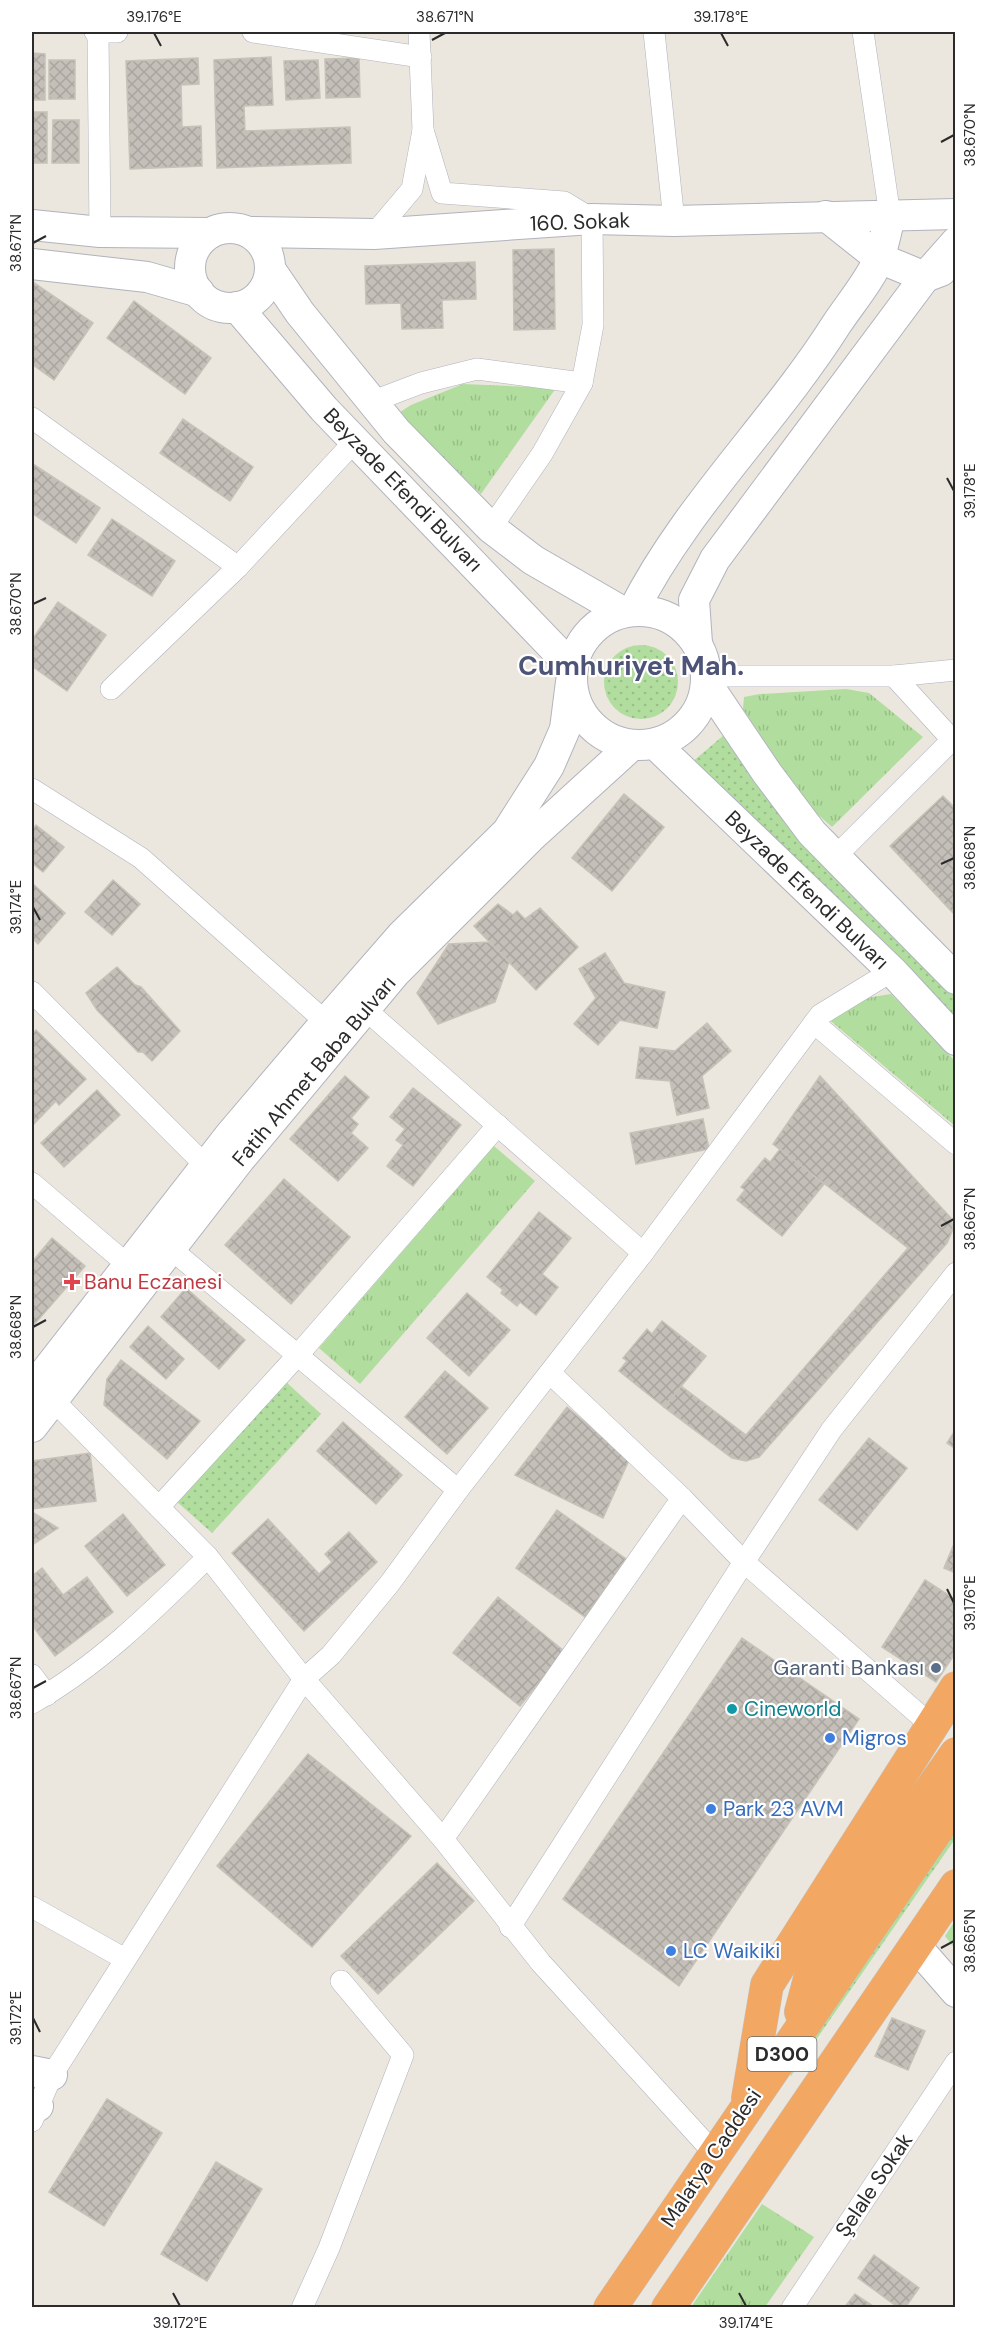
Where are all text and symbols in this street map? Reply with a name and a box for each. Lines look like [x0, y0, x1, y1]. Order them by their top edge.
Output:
text: 39.176°E [126, 7, 182, 27]
text: 38.671°N [416, 7, 474, 27]
text: 39.178°E [693, 7, 749, 27]
text: 38.670°N [960, 103, 980, 167]
street label: 160. Sokak [529, 206, 631, 238]
text: 38.671°N [6, 214, 26, 272]
street label: Beyzade Efendi Bulvarı [317, 402, 489, 578]
text: 39.178°E [960, 463, 980, 519]
text: 38.670°N [6, 572, 26, 636]
district label: Cumhuriyet Mah. [518, 648, 744, 683]
street label: Beyzade Efendi Bulvarı [719, 804, 895, 976]
text: 38.668°N [960, 826, 980, 890]
text: 39.174°E [6, 880, 26, 934]
street label: Fatih Ahmet Baba Bulvarı [226, 970, 402, 1172]
text: 38.667°N [960, 1188, 980, 1250]
place label: Banu Eczanesi [84, 1268, 222, 1296]
marker: Banu Eczanesi [65, 1275, 79, 1289]
text: 38.668°N [6, 1295, 26, 1359]
text: 39.176°E [960, 1575, 980, 1631]
place label: Garanti Bankası [773, 1654, 924, 1682]
text: 38.667°N [6, 1657, 26, 1719]
marker: Garanti Bankası [929, 1661, 943, 1675]
place label: Cineworld [744, 1695, 841, 1723]
marker: Cineworld [725, 1702, 739, 1716]
place label: Migros [842, 1724, 907, 1752]
marker: Migros [823, 1731, 837, 1745]
place label: Park 23 AVM [723, 1795, 844, 1823]
marker: Park 23 AVM [704, 1802, 718, 1816]
text: 38.665°N [960, 1909, 980, 1973]
place label: LC Waikiki [683, 1937, 780, 1965]
marker: LC Waikiki [664, 1944, 678, 1958]
text: 39.172°E [6, 1991, 26, 2045]
road number: D300 [748, 2037, 816, 2071]
street label: Malatya Caddesi [654, 2083, 768, 2233]
street label: Şelale Sokak [829, 2127, 919, 2242]
text: 39.172°E [153, 2313, 207, 2333]
text: 39.174°E [719, 2313, 773, 2333]

